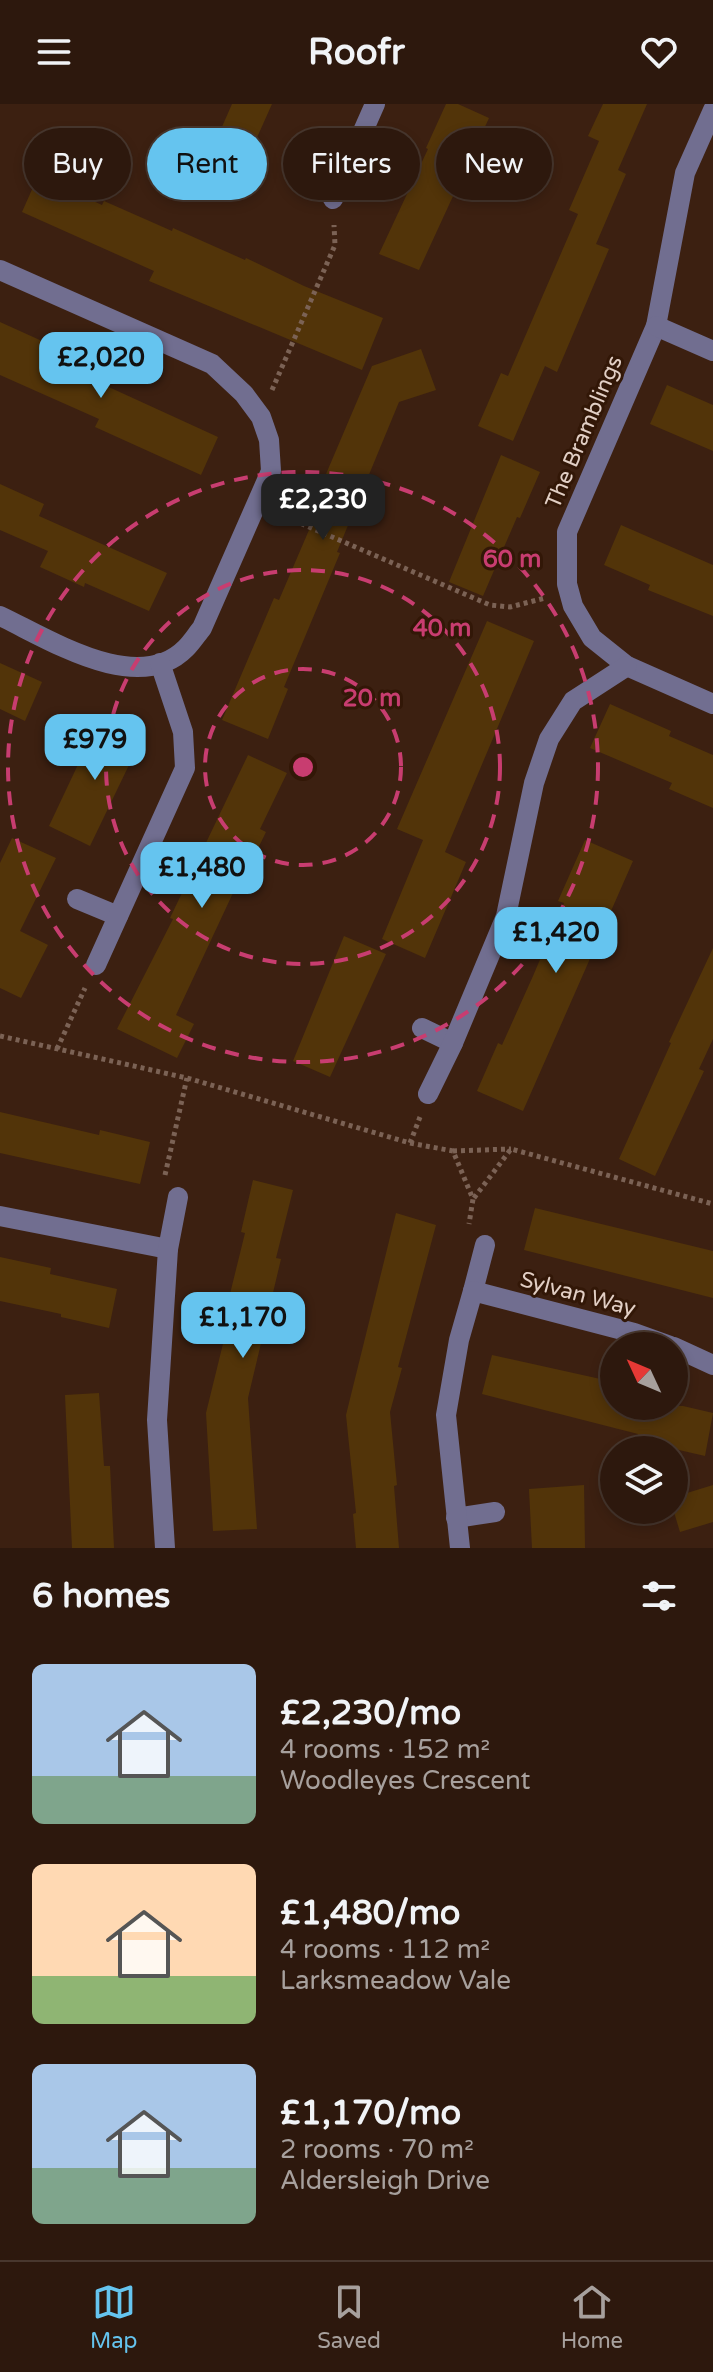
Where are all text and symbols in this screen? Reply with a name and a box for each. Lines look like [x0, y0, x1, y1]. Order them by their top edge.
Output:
icon: menu [32, 30, 76, 74]
icon: heart [637, 30, 681, 74]
text: Roofr [308, 31, 405, 74]
chip: Buy [24, 128, 131, 200]
chip: Rent [147, 128, 267, 200]
chip: Filters [283, 128, 420, 200]
chip: New [436, 128, 552, 200]
pin: £2,020 [36, 332, 166, 400]
text: £2,020 [57, 342, 145, 373]
street label: The Bramblings [540, 352, 628, 512]
pin: £2,230 [258, 474, 388, 542]
text: £2,230 [279, 484, 367, 515]
text: 60 m [483, 545, 541, 574]
text: 40 m [413, 614, 471, 643]
text: 20 m [343, 684, 401, 713]
pin: £979 [48, 714, 142, 782]
text: £979 [63, 724, 127, 755]
centre of rings [289, 753, 317, 781]
pin: £1,480 [137, 842, 267, 910]
text: £1,480 [158, 852, 246, 883]
pin: £1,420 [491, 907, 621, 975]
text: £1,420 [512, 917, 600, 948]
street label: Sylvan Way [517, 1266, 639, 1322]
pin: £1,170 [178, 1292, 308, 1360]
text: £1,170 [199, 1302, 287, 1333]
north arrow [600, 1332, 688, 1420]
map controls [600, 1332, 688, 1524]
button: layers [600, 1436, 688, 1524]
icon: filters [637, 1574, 681, 1618]
text: 6 homes [32, 1576, 170, 1617]
text: £2,230/mo [280, 1693, 461, 1734]
icon: home [96, 1696, 192, 1792]
text: 4 rooms · 152 m² [280, 1734, 490, 1765]
text: Woodleyes Crescent [280, 1765, 531, 1796]
text: £1,480/mo [280, 1893, 461, 1934]
icon: home [96, 1896, 192, 1992]
text: 4 rooms · 112 m² [280, 1934, 490, 1965]
text: Larksmeadow Vale [280, 1965, 511, 1996]
text: £1,170/mo [280, 2093, 461, 2134]
icon: home [96, 2096, 192, 2192]
text: 2 rooms · 70 m² [280, 2134, 474, 2165]
text: Aldersleigh Drive [280, 2165, 490, 2196]
tab: Map [90, 2280, 137, 2354]
tab: Saved [317, 2280, 381, 2354]
tab: Home [561, 2280, 623, 2354]

